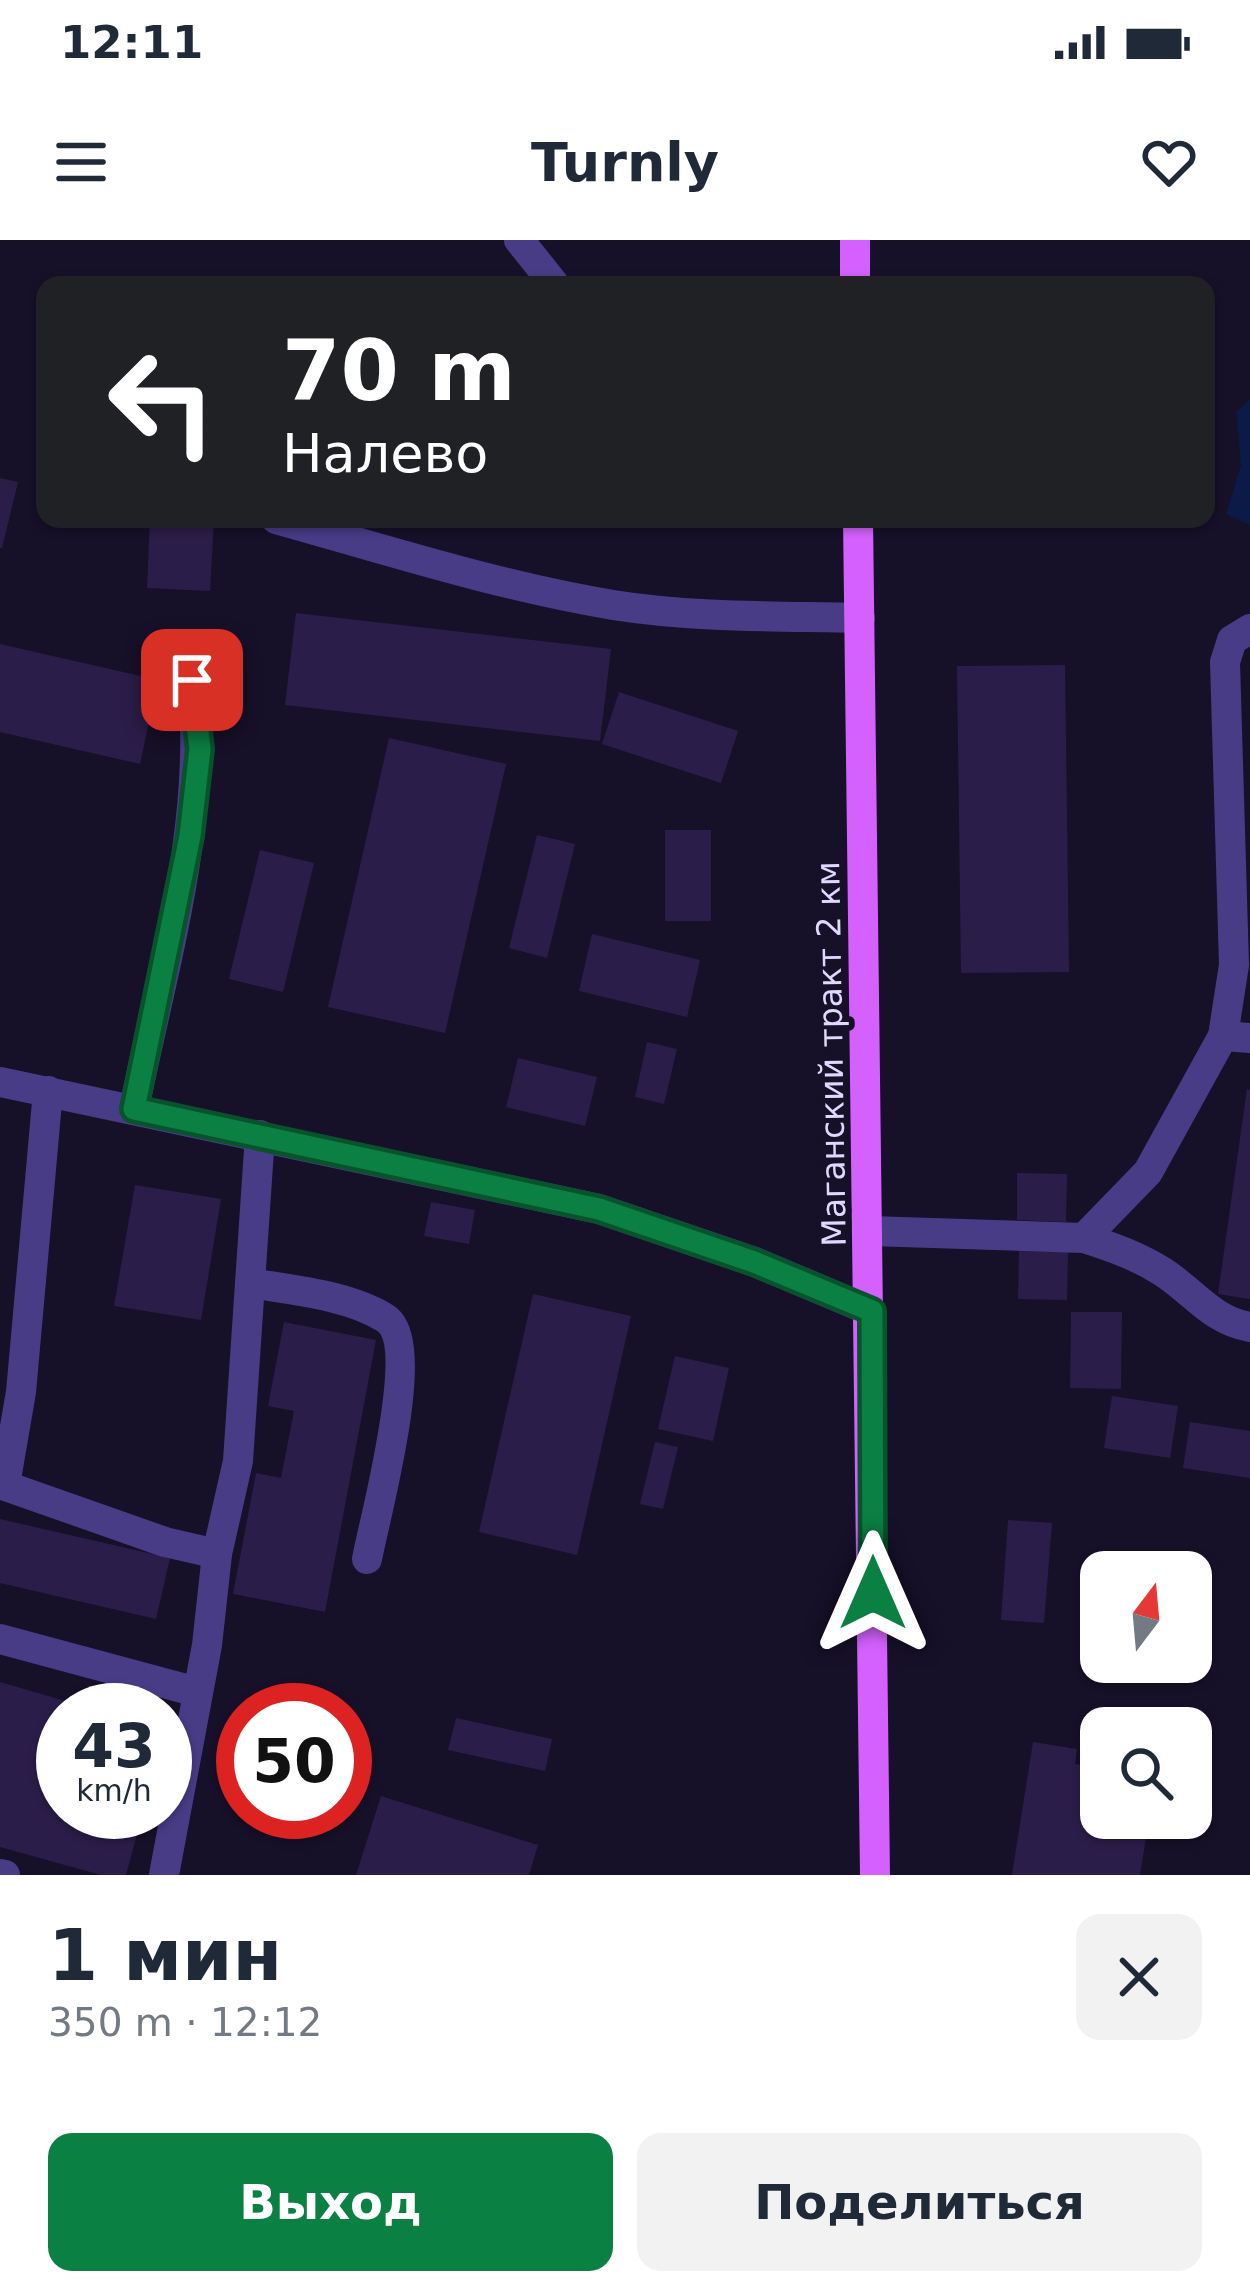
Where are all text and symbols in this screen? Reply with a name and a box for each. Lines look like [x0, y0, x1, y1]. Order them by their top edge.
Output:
text: 12:11 [60, 16, 203, 69]
icon: menu [48, 129, 114, 195]
icon: heart [1136, 129, 1202, 195]
text: Turnly [531, 131, 719, 194]
text: 70 m [282, 322, 516, 420]
icon: left [84, 324, 240, 480]
text: Налево [282, 422, 488, 485]
pin [141, 629, 243, 731]
icon: arrive [159, 647, 225, 713]
street label: Маганский тракт 2 км [808, 861, 854, 1247]
position arrow [810, 1530, 936, 1656]
north arrow [1080, 1551, 1212, 1683]
map controls [1080, 1551, 1212, 1839]
speed limit sign: 50 [216, 1683, 372, 1839]
button: search [1080, 1707, 1212, 1839]
text: 43 [72, 1711, 156, 1781]
text: km/h [76, 1773, 152, 1808]
text: 1 мин [48, 1913, 282, 1997]
button: close [1076, 1914, 1202, 2040]
text: 350 m · 12:12 [48, 2000, 322, 2045]
button: Выход [48, 2133, 613, 2271]
button: Поделиться [637, 2133, 1202, 2271]

